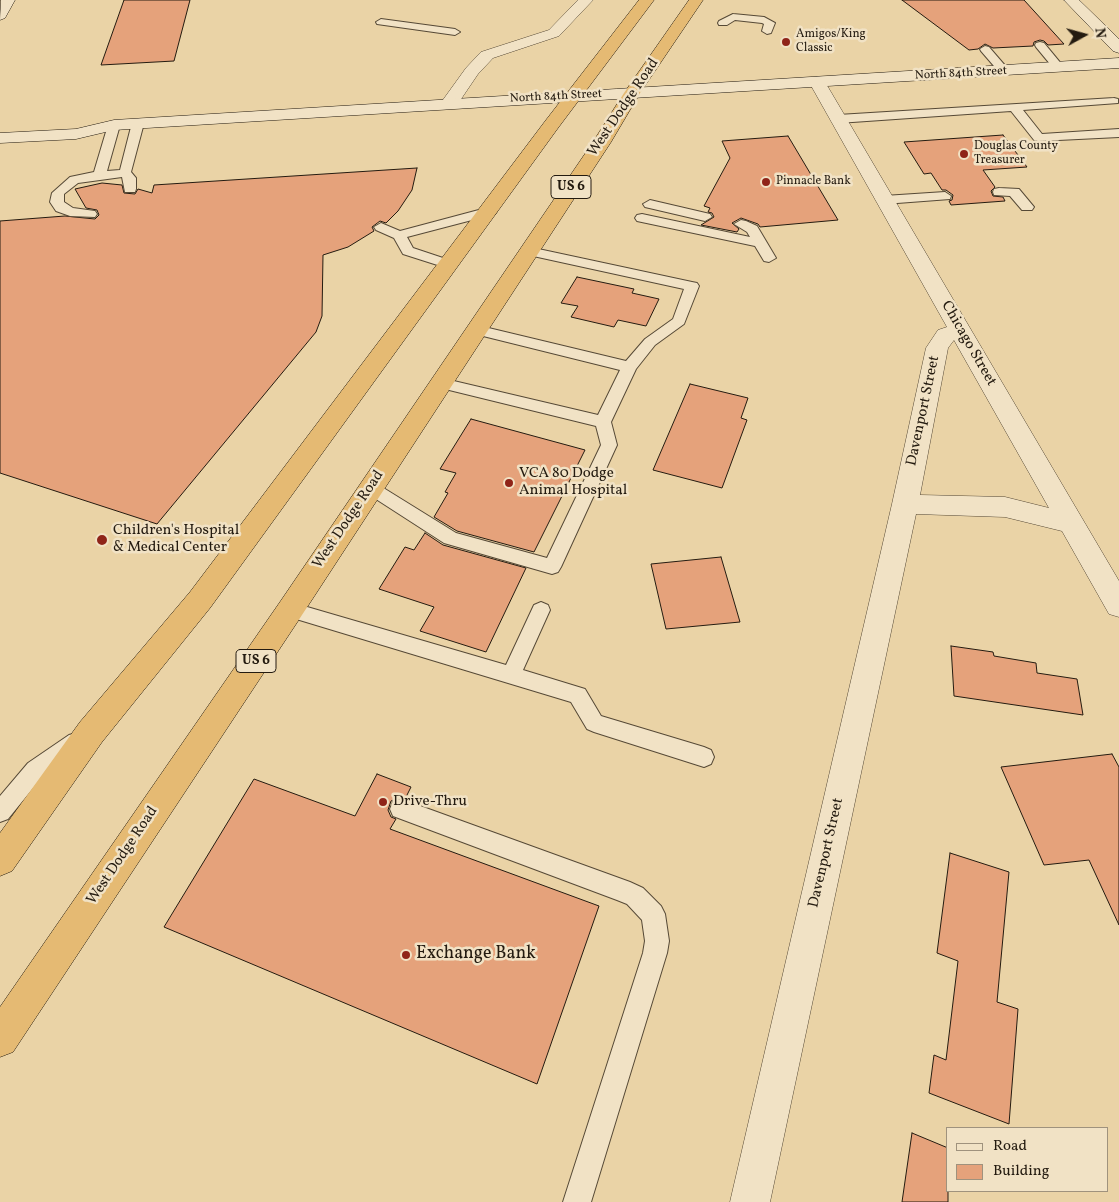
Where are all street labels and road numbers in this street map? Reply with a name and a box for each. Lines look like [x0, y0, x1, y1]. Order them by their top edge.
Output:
street label: West Dodge Road [584, 55, 664, 161]
street label: North 84th Street [915, 64, 1007, 84]
street label: North 84th Street [510, 87, 602, 107]
road number: US 6 [551, 176, 591, 198]
street label: Chicago Street [936, 298, 1000, 390]
street label: Davenport Street [904, 354, 944, 468]
street label: West Dodge Road [309, 467, 389, 573]
road number: US 6 [236, 649, 276, 672]
street label: Davenport Street [806, 796, 848, 910]
street label: West Dodge Road [83, 803, 163, 909]

